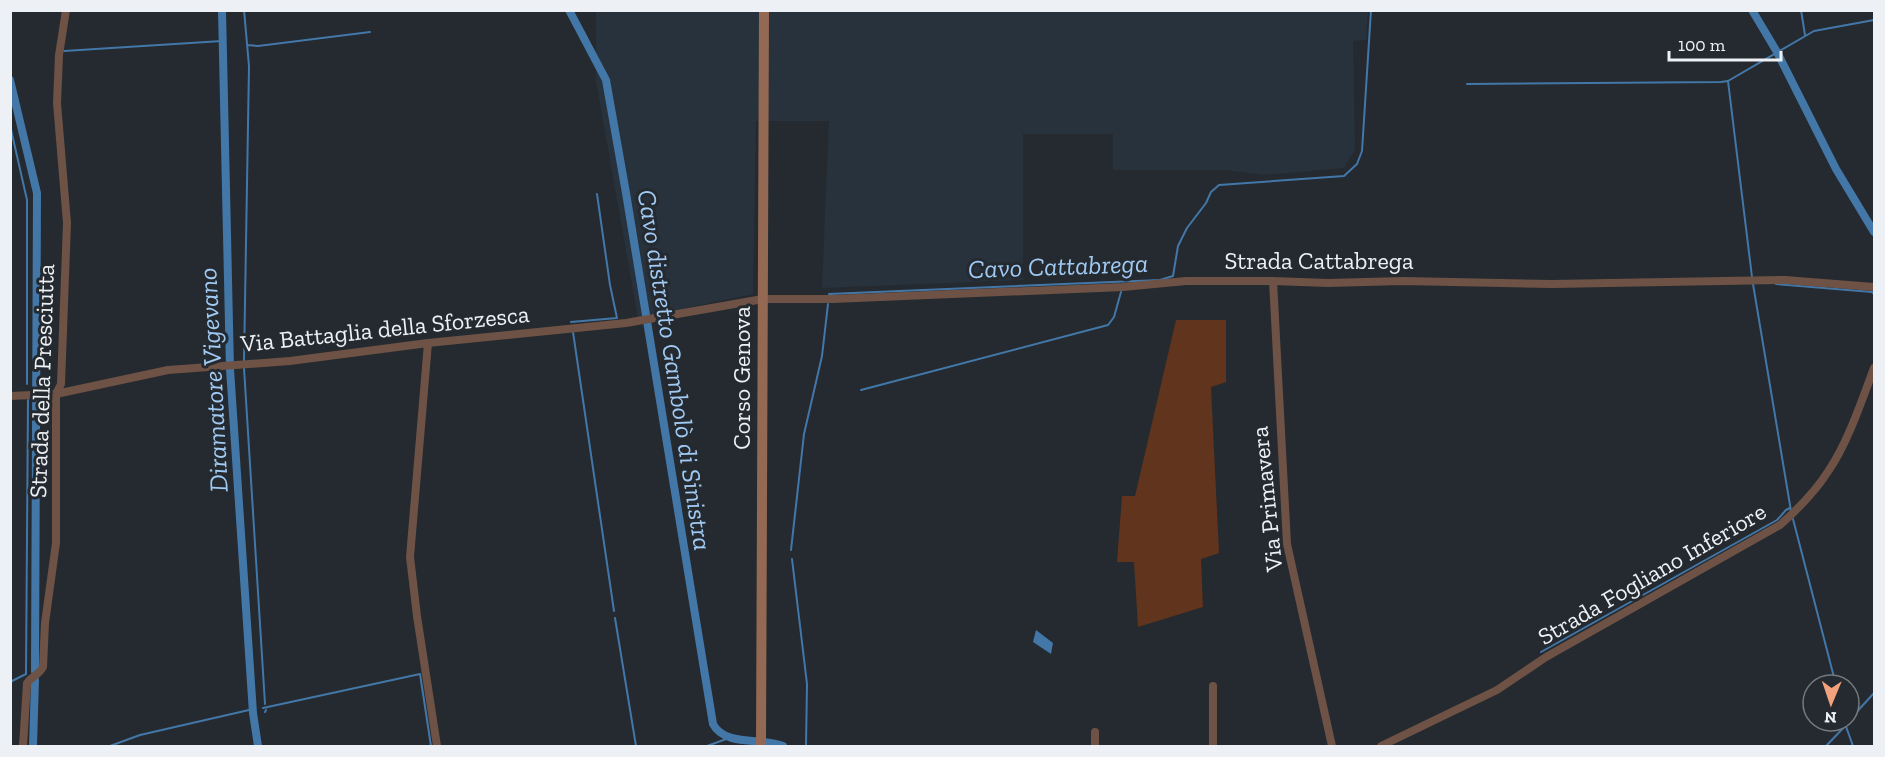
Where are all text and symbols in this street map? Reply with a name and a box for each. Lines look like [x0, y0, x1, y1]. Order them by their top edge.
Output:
scale bar [1669, 24, 1782, 62]
text: 100 m [1678, 34, 1726, 56]
water label: Cavo distretto Gambolò di Sinistra [631, 187, 719, 553]
street label: Strada Cattabrega [1225, 246, 1414, 275]
water label: Cavo Cattabrega [967, 247, 1149, 285]
street label: Strada della Presciutta [23, 263, 60, 499]
water label: Diramatore Vigevano [191, 267, 235, 493]
street label: Via Battaglia della Sforzesca [238, 299, 531, 358]
street label: Corso Genova [727, 306, 756, 450]
street label: Via Primavera [1244, 425, 1289, 574]
street label: Strada Fogliano Inferiore [1532, 496, 1771, 651]
north arrow [1801, 673, 1861, 733]
text: N [1824, 708, 1837, 727]

